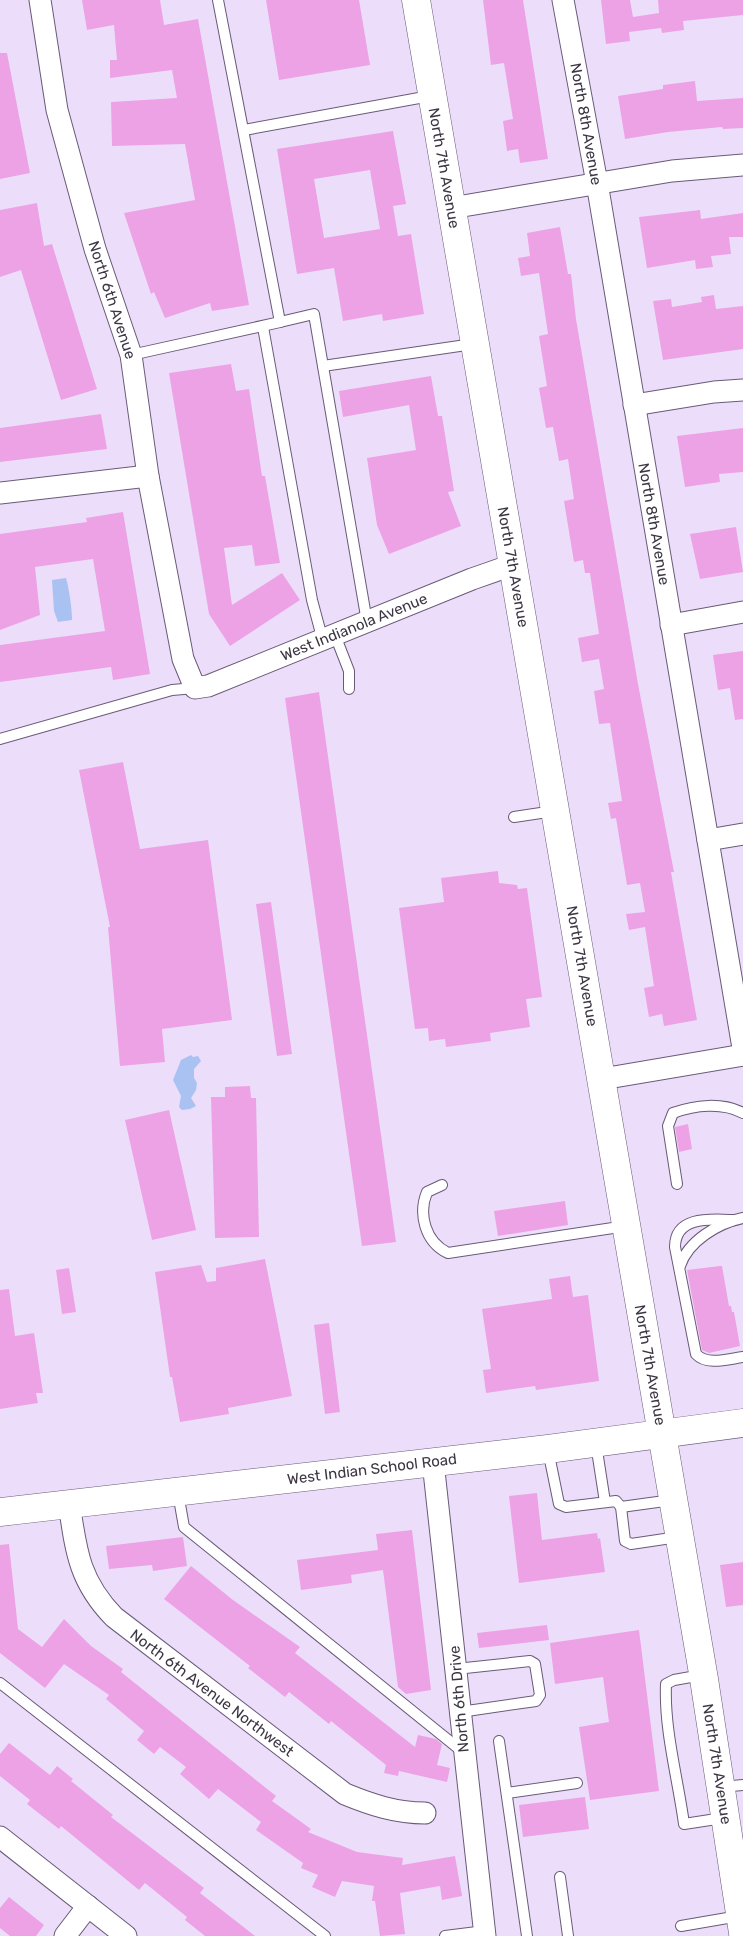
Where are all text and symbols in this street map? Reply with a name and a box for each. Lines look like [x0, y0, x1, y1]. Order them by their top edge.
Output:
street label: North 8th Avenue [566, 61, 606, 187]
street label: North 7th Avenue [425, 106, 463, 230]
street label: North 6th Avenue [84, 239, 140, 361]
street label: North 8th Avenue [634, 461, 674, 587]
street label: North 7th Avenue [494, 505, 532, 629]
street label: West Indianola Avenue [278, 589, 430, 665]
street label: North 7th Avenue [563, 904, 601, 1028]
street label: North 7th Avenue [631, 1303, 669, 1427]
street label: West Indian School Road [286, 1450, 458, 1488]
street label: North 6th Avenue Northwest [127, 1626, 298, 1761]
street label: North 6th Drive [445, 1645, 473, 1753]
street label: North 7th Avenue [699, 1702, 735, 1826]

